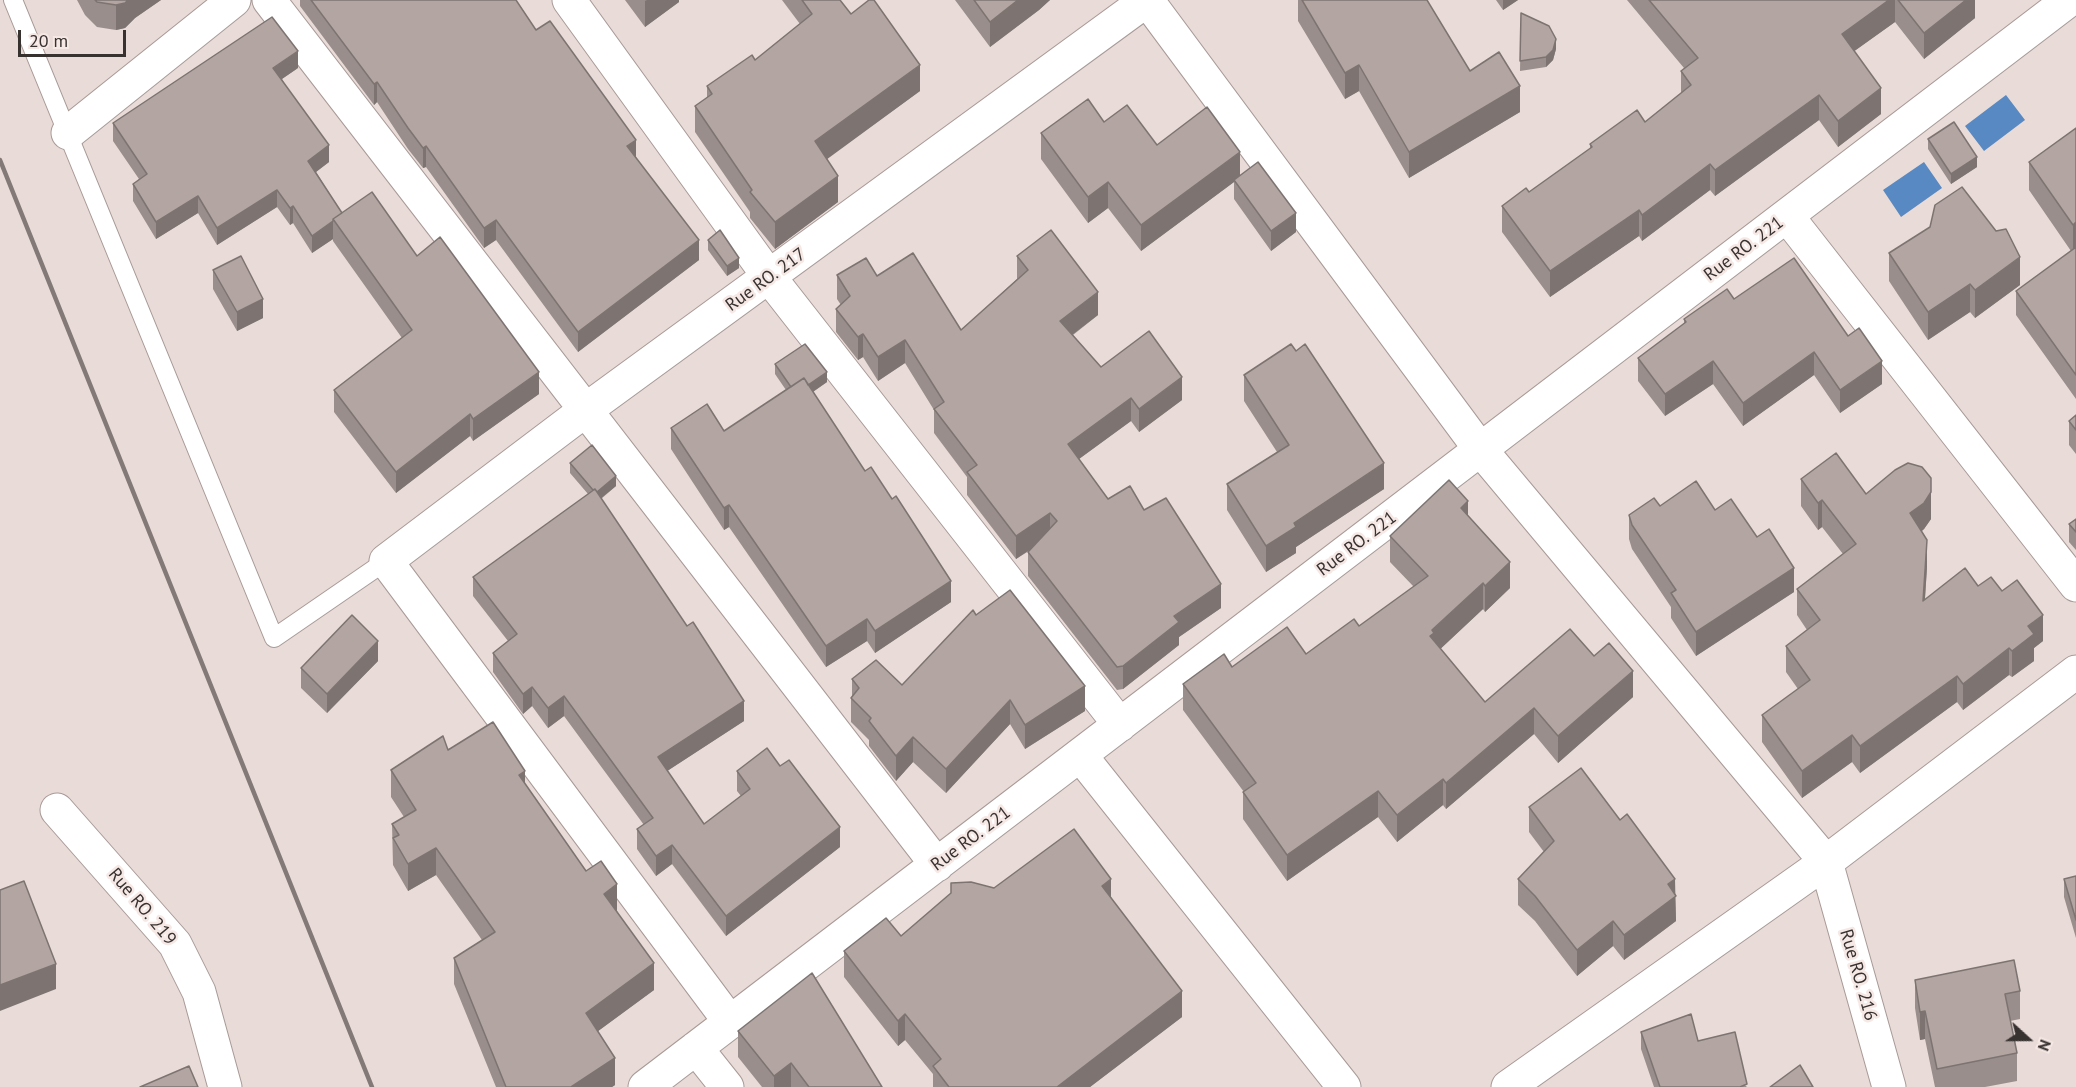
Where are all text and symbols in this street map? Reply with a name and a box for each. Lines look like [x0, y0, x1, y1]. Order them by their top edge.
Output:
scale bar [21, 18, 129, 56]
text: 20 m [29, 29, 68, 52]
street label: Rue RO. 221 [1700, 212, 1788, 286]
street label: Rue RO. 217 [722, 244, 810, 316]
street label: Rue RO. 221 [1313, 507, 1401, 581]
street label: Rue RO. 221 [927, 802, 1015, 876]
street label: Rue RO. 219 [104, 864, 180, 950]
street label: Rue RO. 216 [1835, 927, 1881, 1023]
north arrow [1998, 1009, 2058, 1069]
text: N [2034, 1037, 2056, 1054]

